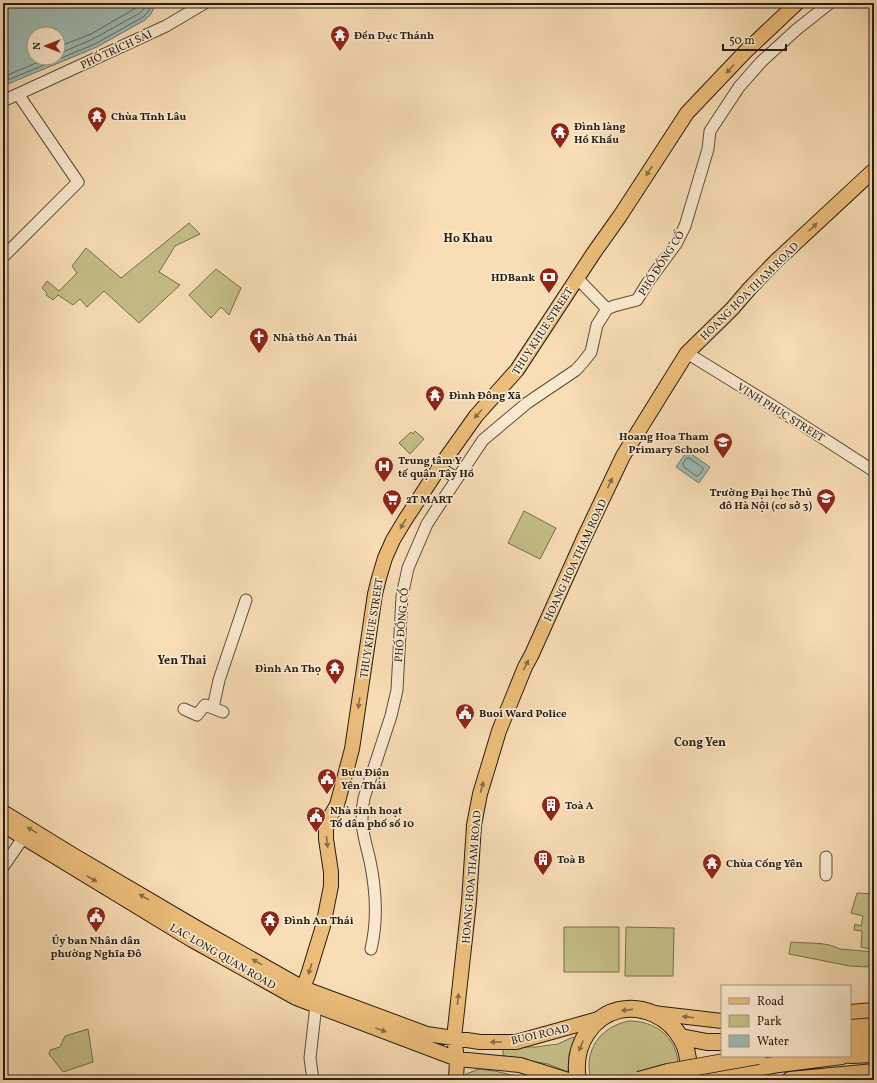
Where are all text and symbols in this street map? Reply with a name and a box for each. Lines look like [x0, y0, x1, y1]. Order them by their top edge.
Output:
temple icon: Đền Dực Thánh [329, 24, 351, 52]
north arrow [26, 26, 66, 66]
street label: PHỐ TRÍCH SÀI [78, 26, 155, 74]
scale bar [723, 26, 786, 52]
place label: Đền Dực Thánh [354, 29, 434, 44]
text: 50 m [729, 33, 755, 49]
text: N [30, 42, 45, 50]
one-way arrow [725, 64, 734, 74]
temple icon: Chùa Tĩnh Lâu [86, 105, 108, 133]
place label: Chùa Tĩnh Lâu [111, 110, 186, 125]
place label: Đình làng Hồ Khẩu [574, 120, 626, 148]
temple icon: Đình làng Hồ Khẩu [549, 121, 571, 149]
one-way arrow [645, 166, 653, 176]
one-way arrow [808, 223, 818, 232]
street label: PHỐ ĐỒNG CỔ [635, 228, 689, 299]
district label: Ho Khau [444, 231, 493, 247]
street label: HOANG HOA THAM ROAD [697, 239, 803, 345]
bank icon: HDBank [538, 266, 560, 294]
place label: HDBank [491, 271, 535, 286]
street label: THUY KHUE STREET [509, 285, 577, 378]
church icon: Nhà thờ An Thái [248, 326, 270, 354]
place label: Nhà thờ An Thái [273, 331, 358, 346]
street label: VINH PHUC STREET [734, 380, 827, 447]
temple icon: Đình Đông Xã [424, 384, 446, 412]
place label: Đình Đông Xã [449, 389, 521, 404]
one-way arrow [474, 409, 483, 419]
place label: Hoang Hoa Tham Primary School [619, 430, 709, 458]
school or university icon: Hoang Hoa Tham Primary School [712, 431, 734, 459]
place label: Trung tâm Y tế quận Tây Hồ [398, 454, 474, 482]
hospital icon: Trung tâm Y tế quận Tây Hồ [373, 455, 395, 483]
one-way arrow [607, 478, 613, 489]
place label: Trường Đại học Thủ đô Hà Nội (cơ sở 3) [710, 486, 812, 514]
school or university icon: Trường Đại học Thủ đô Hà Nội (cơ sở 3) [815, 487, 837, 515]
supermarket icon: 2T MART [381, 488, 403, 516]
place label: 2T MART [406, 493, 453, 508]
street label: HOANG HOA THAM ROAD [541, 497, 611, 624]
one-way arrow [399, 518, 406, 530]
street label: THUY KHUE STREET [357, 576, 388, 679]
street label: PHỐ ĐỒNG CỔ [391, 587, 413, 663]
district label: Yen Thai [157, 653, 207, 669]
temple icon: Đình An Thọ [324, 657, 346, 685]
one-way arrow [523, 659, 530, 671]
place label: Đình An Thọ [255, 662, 321, 677]
one-way arrow [356, 697, 362, 709]
public building icon: Buoi Ward Police [454, 702, 476, 730]
place label: Buoi Ward Police [479, 707, 567, 722]
district label: Cong Yen [674, 735, 726, 751]
place label: Bưu Điện Yên Thái [341, 766, 389, 794]
public building icon: Bưu Điện Yên Thái [316, 767, 338, 795]
one-way arrow [479, 781, 485, 793]
building icon: Toà A [540, 794, 562, 822]
place label: Toà A [565, 799, 594, 814]
place label: Nhà sinh hoạt Tổ dân phố số 10 [330, 804, 414, 832]
public building icon: Nhà sinh hoạt Tổ dân phố số 10 [305, 805, 327, 833]
street label: HOANG HOA THAM ROAD [459, 810, 486, 944]
one-way arrow [26, 827, 38, 834]
one-way arrow [323, 836, 330, 848]
building icon: Toà B [532, 848, 554, 876]
temple icon: Chùa Cống Yên [701, 852, 723, 880]
place label: Toà B [557, 853, 585, 868]
place label: Chùa Cống Yên [726, 857, 803, 872]
one-way arrow [86, 876, 98, 883]
one-way arrow [139, 893, 149, 901]
public building icon: Ủy ban Nhân dân phường Nghĩa Đô [85, 905, 107, 933]
temple icon: Đình An Thái [259, 909, 281, 937]
place label: Đình An Thái [284, 914, 354, 929]
street label: LAC LONG QUAN ROAD [167, 921, 278, 994]
place label: Ủy ban Nhân dân phường Nghĩa Đô [51, 934, 142, 962]
one-way arrow [251, 958, 262, 965]
one-way arrow [307, 963, 313, 975]
legend [721, 985, 851, 1057]
one-way arrow [455, 993, 461, 1005]
text: Road [757, 994, 784, 1010]
one-way arrow [621, 1007, 633, 1013]
one-way arrow [682, 1014, 694, 1020]
text: Park [757, 1014, 782, 1030]
street label: BUOI ROAD [510, 1021, 571, 1049]
one-way arrow [376, 1028, 388, 1034]
text: Water [757, 1034, 789, 1050]
one-way arrow [489, 1039, 502, 1045]
one-way arrow [577, 1040, 583, 1052]

